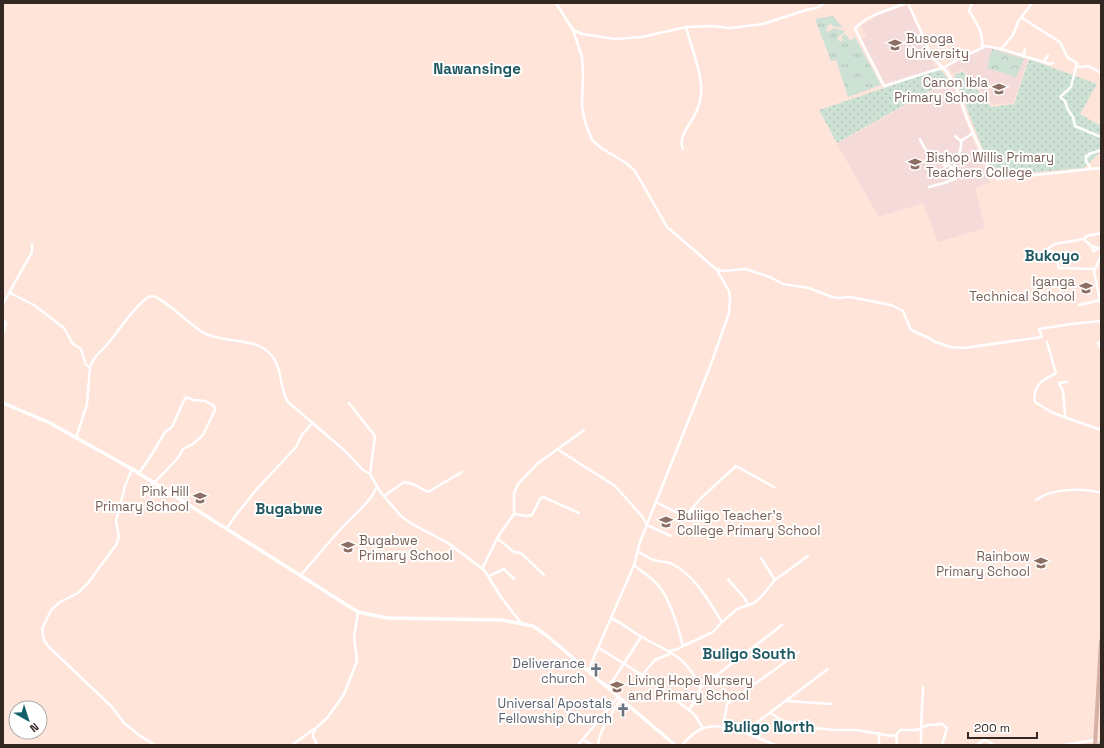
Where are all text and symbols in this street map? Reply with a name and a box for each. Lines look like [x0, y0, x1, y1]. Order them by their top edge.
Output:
place label: Busoga University [906, 30, 969, 62]
school or university icon: Busoga University [887, 37, 903, 53]
district label: Nawansinge [433, 59, 521, 78]
place label: Canon Ibla Primary School [894, 74, 989, 106]
school or university icon: Canon Ibla Primary School [991, 81, 1007, 97]
place label: Bishop Willis Primary Teachers College [926, 149, 1054, 181]
school or university icon: Bishop Willis Primary Teachers College [907, 156, 923, 172]
district label: Bukoyo [1025, 246, 1079, 265]
place label: Iganga Technical School [969, 273, 1076, 305]
school or university icon: Iganga Technical School [1078, 280, 1094, 296]
place label: Pink Hill Primary School [95, 483, 189, 515]
school or university icon: Pink Hill Primary School [192, 490, 208, 506]
district label: Bugabwe [255, 499, 323, 518]
place label: Buliigo Teacher's College Primary School [677, 507, 821, 539]
school or university icon: Buliigo Teacher's College Primary School [658, 514, 674, 530]
place label: Bugabwe Primary School [359, 532, 453, 564]
school or university icon: Bugabwe Primary School [340, 539, 356, 555]
place label: Rainbow Primary School [936, 548, 1030, 580]
school or university icon: Rainbow Primary School [1033, 555, 1049, 571]
district label: Buligo South [702, 644, 796, 663]
place label: Deliverance church [512, 655, 585, 687]
church icon: Deliverance church [588, 662, 604, 678]
place label: Living Hope Nursery and Primary School [628, 672, 753, 704]
school or university icon: Living Hope Nursery and Primary School [609, 679, 625, 695]
place label: Universal Apostals Fellowship Church [498, 695, 612, 727]
north arrow [8, 700, 48, 740]
church icon: Universal Apostals Fellowship Church [615, 702, 631, 718]
scale bar [968, 714, 1037, 740]
district label: Buligo North [724, 717, 815, 736]
text: N [27, 720, 42, 736]
text: 200 m [974, 720, 1010, 736]

